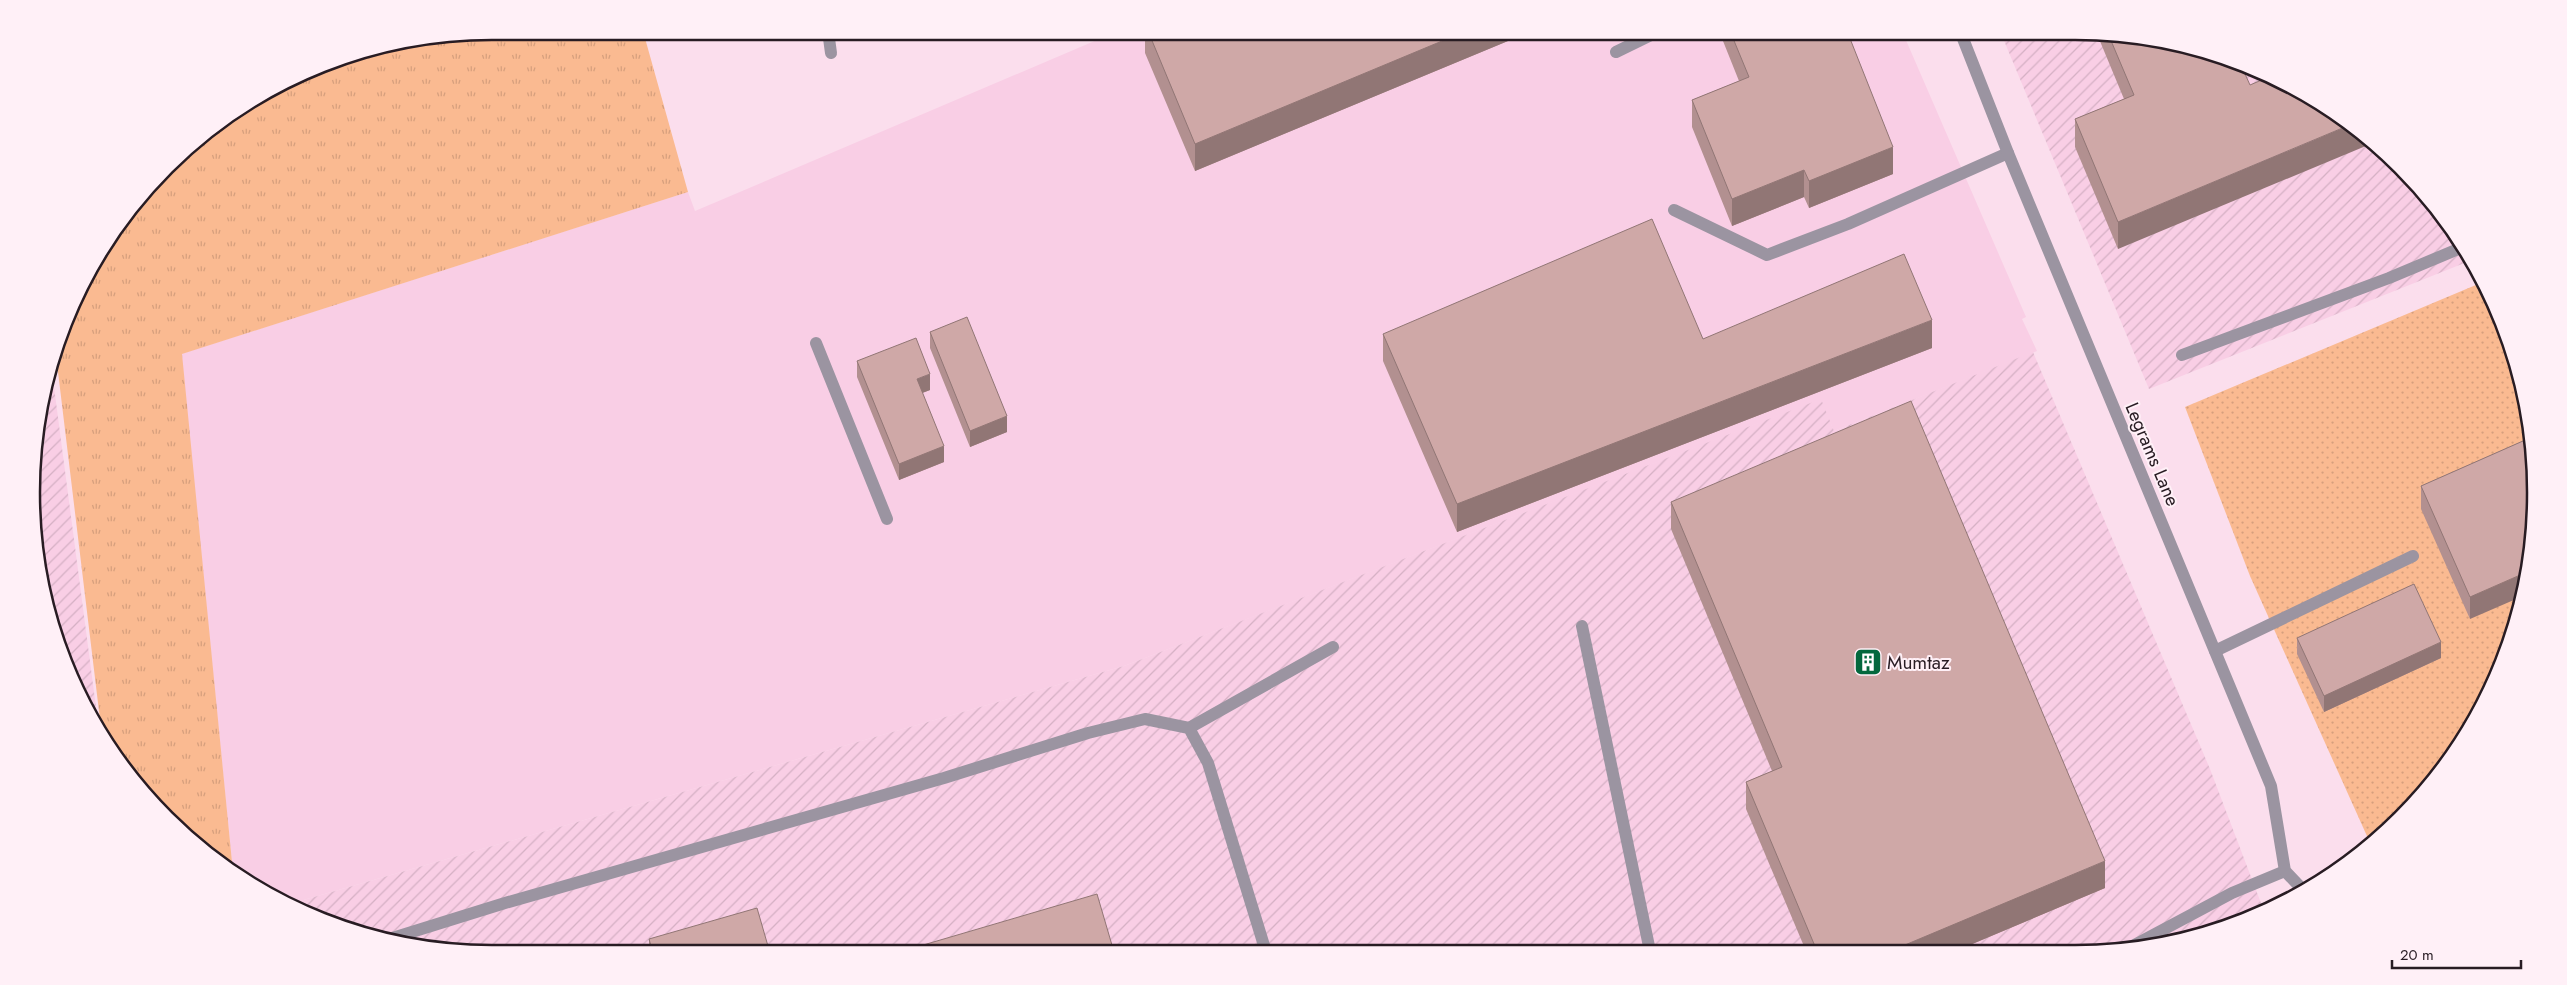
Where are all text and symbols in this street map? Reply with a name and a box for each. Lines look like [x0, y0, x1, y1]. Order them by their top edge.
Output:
street label: Legrams Lane [2119, 398, 2187, 510]
building icon: Mumtaz [1853, 647, 1883, 677]
place label: Mumtaz [1887, 649, 1950, 676]
scale bar [2392, 938, 2521, 970]
text: 20 m [2400, 944, 2434, 966]

